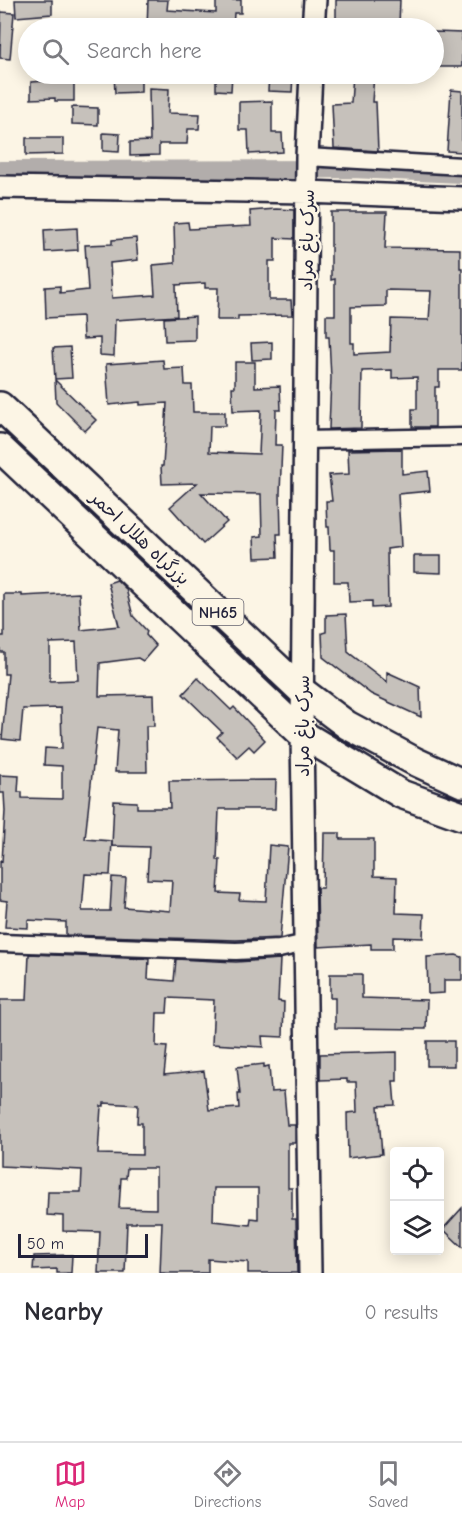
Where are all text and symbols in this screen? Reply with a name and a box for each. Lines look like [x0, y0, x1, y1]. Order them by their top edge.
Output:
search box [18, 18, 444, 84]
icon: search [39, 35, 72, 68]
text: Search here [87, 38, 202, 64]
street label: سرک باغ مراد [296, 189, 320, 291]
street label: بزرگراه هلال احمر [84, 486, 194, 590]
road number: NH65 [192, 599, 244, 625]
street label: سرک باغ مراد [293, 675, 315, 777]
map controls [390, 1147, 444, 1255]
button: locate [390, 1147, 444, 1201]
button: layers [390, 1201, 444, 1255]
scale bar [18, 1231, 148, 1258]
text: 50 m [27, 1235, 64, 1253]
text: Nearby [24, 1297, 103, 1327]
text: 0 results [365, 1301, 438, 1324]
tab: Map [54, 1457, 87, 1511]
tab: Directions [194, 1457, 261, 1511]
tab: Saved [368, 1457, 408, 1511]

